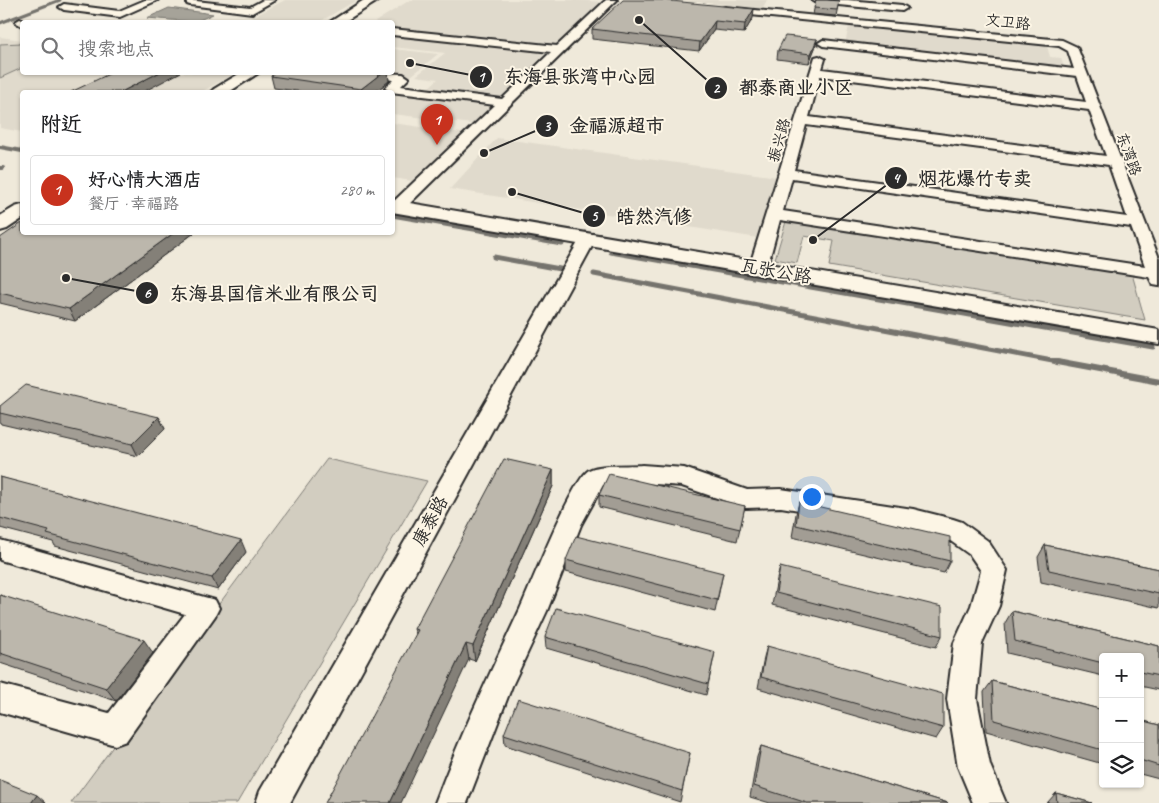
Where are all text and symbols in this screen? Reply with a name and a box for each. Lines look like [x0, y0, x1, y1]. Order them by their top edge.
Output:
street label: 文卫路 [985, 11, 1031, 34]
search box [20, 20, 395, 75]
icon: search [38, 34, 66, 62]
text: 搜索地点 [78, 37, 154, 61]
callout: 东海县张湾中心园 [469, 60, 666, 94]
text: 东海县张湾中心园 [504, 65, 656, 89]
text: 1 [478, 68, 487, 87]
callout: 都泰商业小区 [704, 71, 863, 105]
text: 都泰商业小区 [739, 76, 853, 100]
text: 2 [713, 79, 721, 98]
pin: 1 [421, 104, 453, 145]
callout: 金福源超市 [534, 109, 674, 143]
text: 附近 [40, 111, 82, 137]
text: 金福源超市 [569, 114, 665, 138]
street label: 振兴路 [764, 116, 795, 164]
text: 3 [544, 117, 552, 136]
street label: 东湾路 [1112, 130, 1145, 179]
callout: 烟花爆竹专卖 [883, 161, 1042, 195]
text: 烟花爆竹专卖 [918, 167, 1032, 191]
text: 好心情大酒店 [88, 168, 202, 192]
text: 4 [893, 169, 902, 188]
text: 1 [53, 180, 61, 200]
text: 280 m [340, 180, 374, 200]
text: 餐厅 · 幸福路 [88, 194, 179, 214]
callout: 皓然汽修 [581, 199, 702, 233]
text: 皓然汽修 [616, 205, 692, 229]
text: 5 [591, 207, 599, 226]
street label: 瓦张公路 [739, 254, 813, 288]
callout: 东海县国信米业有限公司 [134, 276, 388, 310]
text: 东海县国信米业有限公司 [169, 282, 379, 306]
text: 6 [143, 284, 151, 303]
your location [799, 484, 825, 510]
street label: 康泰路 [407, 492, 453, 550]
map controls [1099, 653, 1144, 788]
button: + [1099, 653, 1144, 698]
button: − [1099, 698, 1144, 743]
button: layers [1099, 743, 1144, 788]

